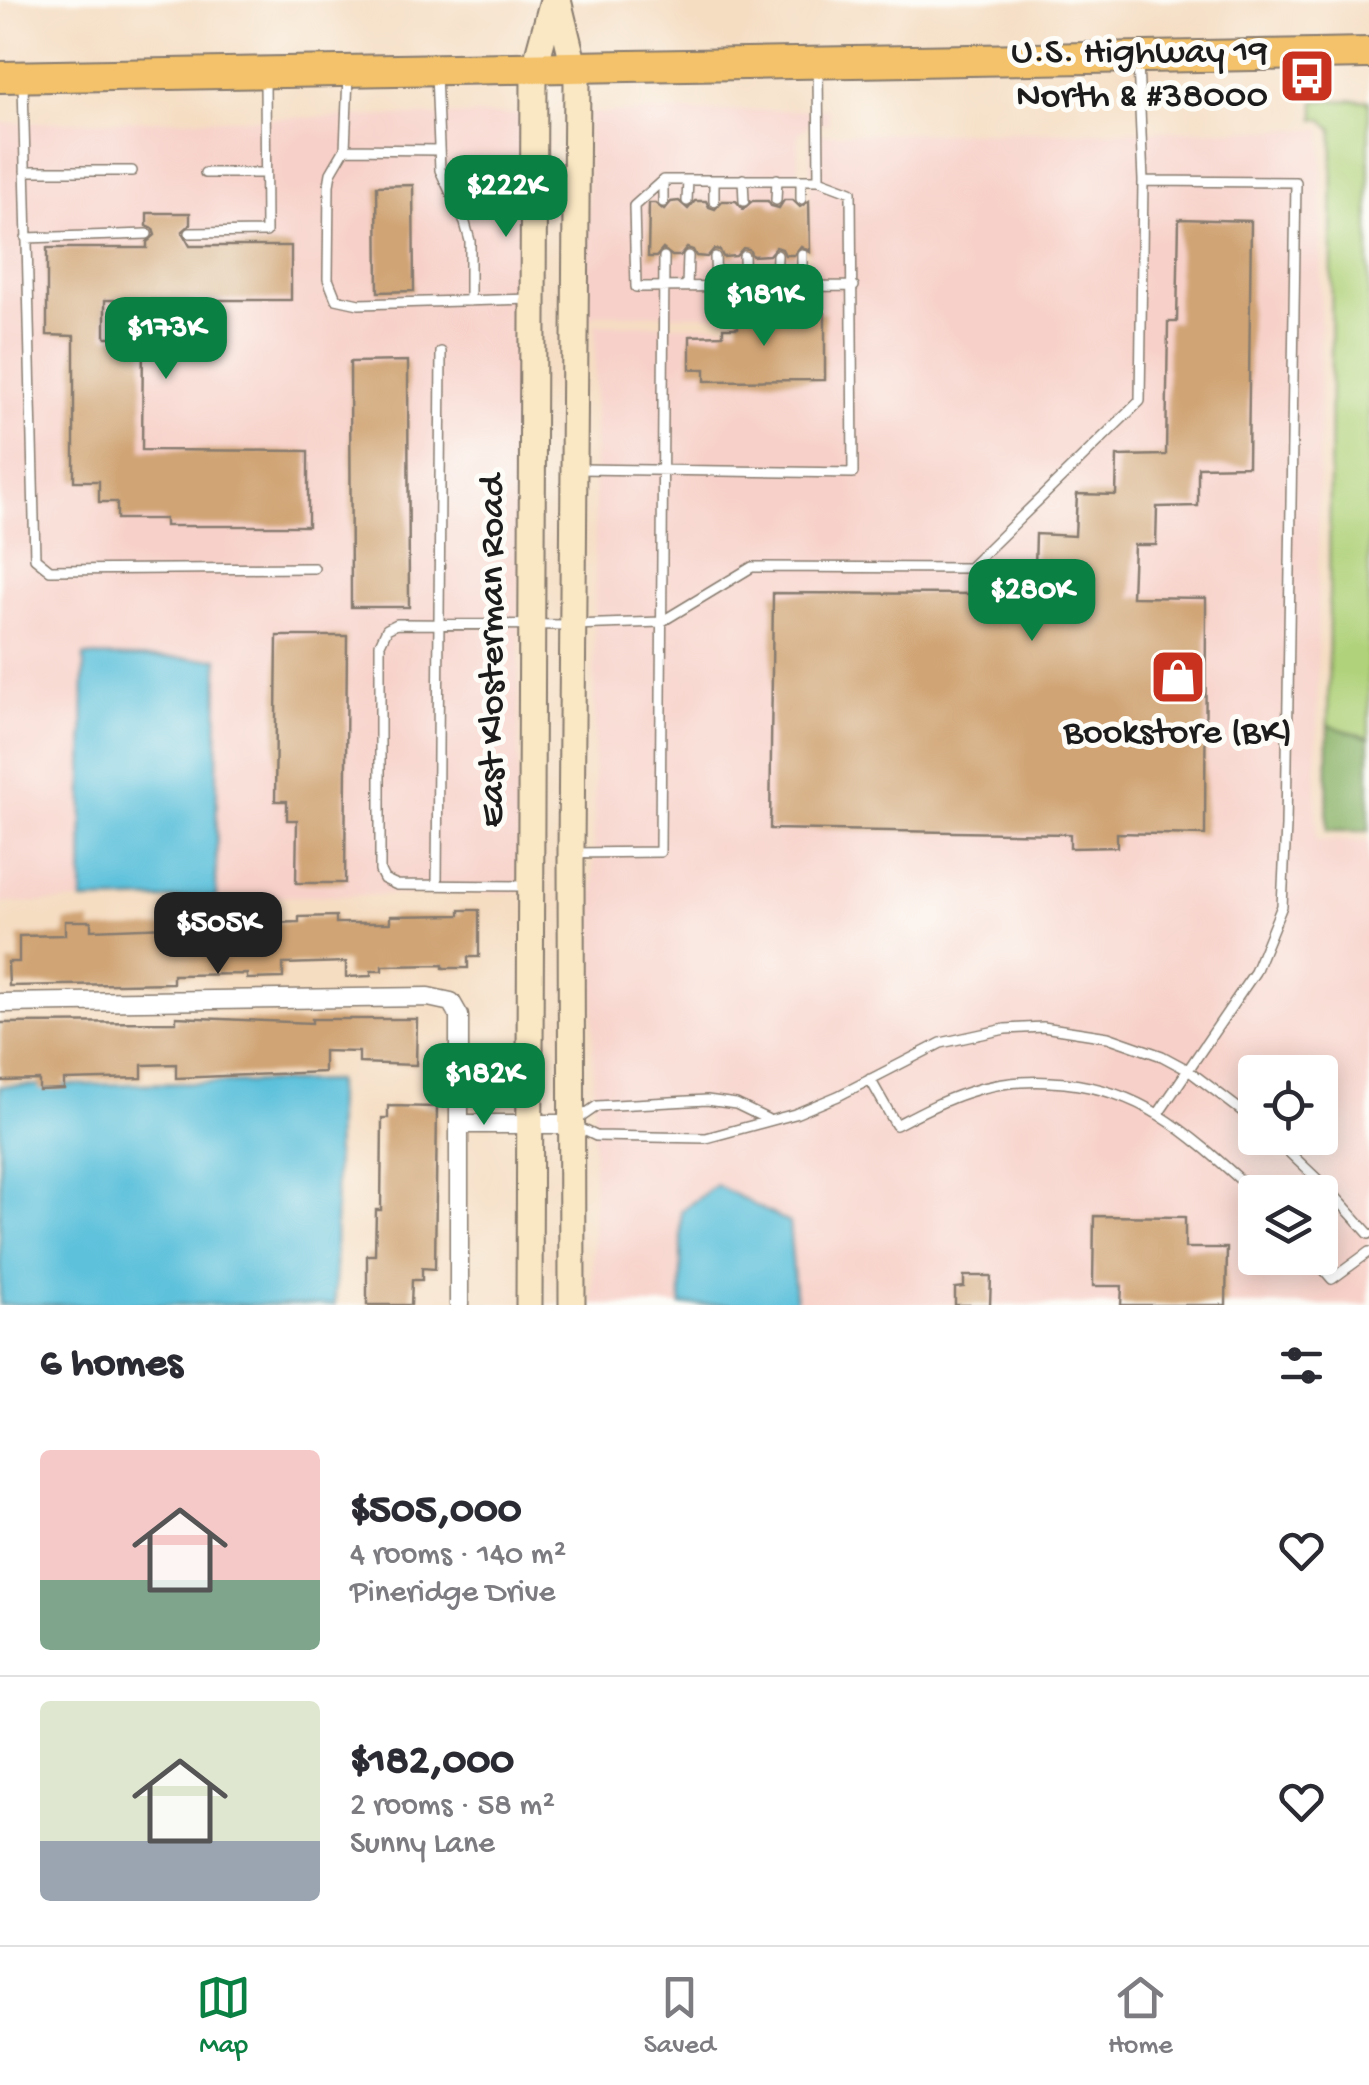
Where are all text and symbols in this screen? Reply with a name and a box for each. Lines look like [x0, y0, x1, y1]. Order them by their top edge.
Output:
place label: U.S. Highway 19 North & #38000 [1011, 32, 1268, 120]
bus stop icon: U.S. Highway 19 North & #38000 [1277, 46, 1337, 106]
pin: $222K [436, 155, 576, 240]
text: $222K [466, 168, 546, 206]
pin: $181K [694, 264, 834, 349]
text: $181K [726, 277, 802, 315]
pin: $173K [96, 297, 236, 382]
text: $173K [127, 310, 205, 348]
street label: East Klosterman Road [472, 472, 516, 827]
pin: $280K [962, 559, 1102, 644]
text: $280K [990, 572, 1074, 610]
shop icon: Bookstore (BK) [1148, 647, 1208, 707]
place label: Bookstore (BK) [1063, 712, 1292, 756]
pin: $505K [148, 892, 288, 977]
text: $505K [176, 905, 260, 943]
pin: $182K [414, 1043, 554, 1128]
map controls [1238, 1055, 1338, 1275]
button: locate [1238, 1055, 1338, 1155]
text: $182K [445, 1056, 523, 1094]
button: layers [1238, 1175, 1338, 1275]
icon: filters [1274, 1338, 1329, 1393]
text: 6 homes [40, 1341, 183, 1390]
text: $505,000 [350, 1488, 522, 1537]
icon: home [120, 1490, 240, 1610]
icon: heart [1274, 1523, 1329, 1578]
text: 4 rooms · 140 m² [350, 1537, 566, 1575]
text: Pineridge Drive [350, 1575, 555, 1613]
text: $182,000 [350, 1739, 514, 1788]
icon: home [120, 1741, 240, 1861]
icon: heart [1274, 1774, 1329, 1829]
text: 2 rooms · 58 m² [350, 1788, 555, 1826]
text: Sunny Lane [350, 1826, 495, 1864]
tab: Map [196, 1970, 251, 2063]
tab: Saved [644, 1970, 715, 2063]
tab: Home [1108, 1970, 1173, 2063]

